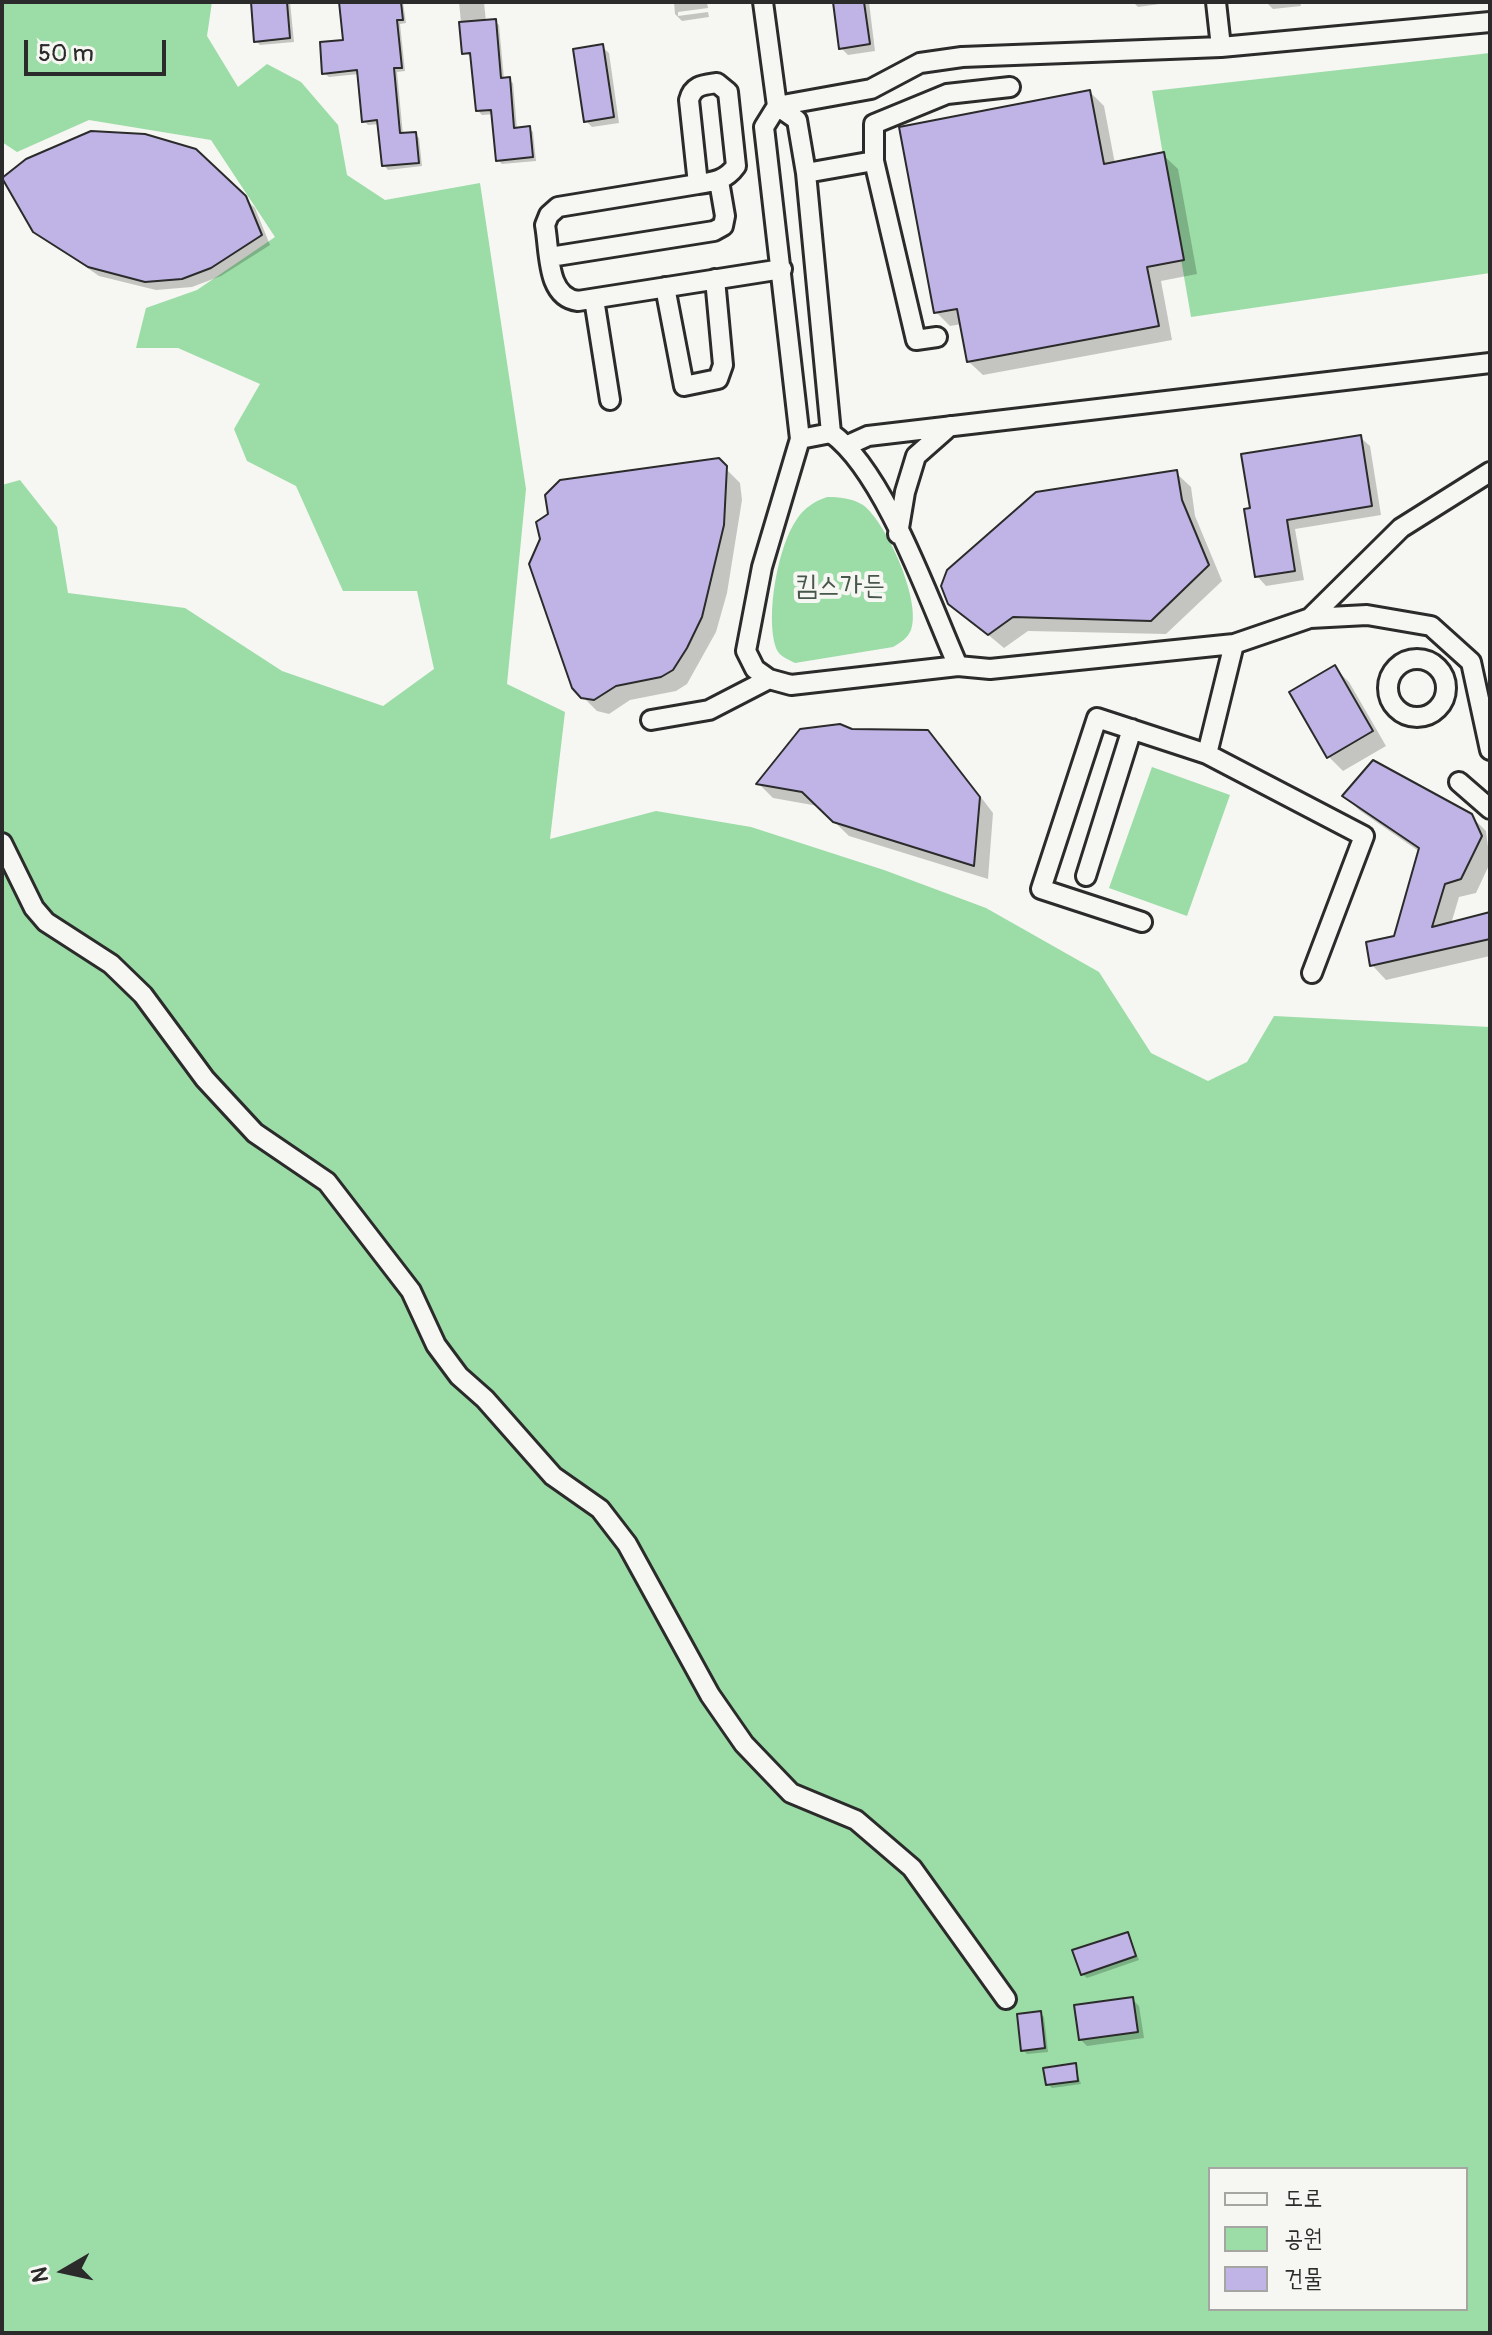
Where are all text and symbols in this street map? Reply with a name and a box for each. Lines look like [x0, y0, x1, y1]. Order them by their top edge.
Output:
scale bar [28, 24, 170, 74]
text: 50 m [38, 39, 94, 68]
park label: 킴스가든 [795, 570, 885, 604]
legend [1208, 2167, 1468, 2311]
text: 도로 [1284, 2184, 1323, 2213]
text: 공원 [1284, 2224, 1323, 2253]
north arrow [24, 2231, 104, 2311]
text: 건물 [1284, 2264, 1323, 2293]
text: N [25, 2265, 55, 2284]

